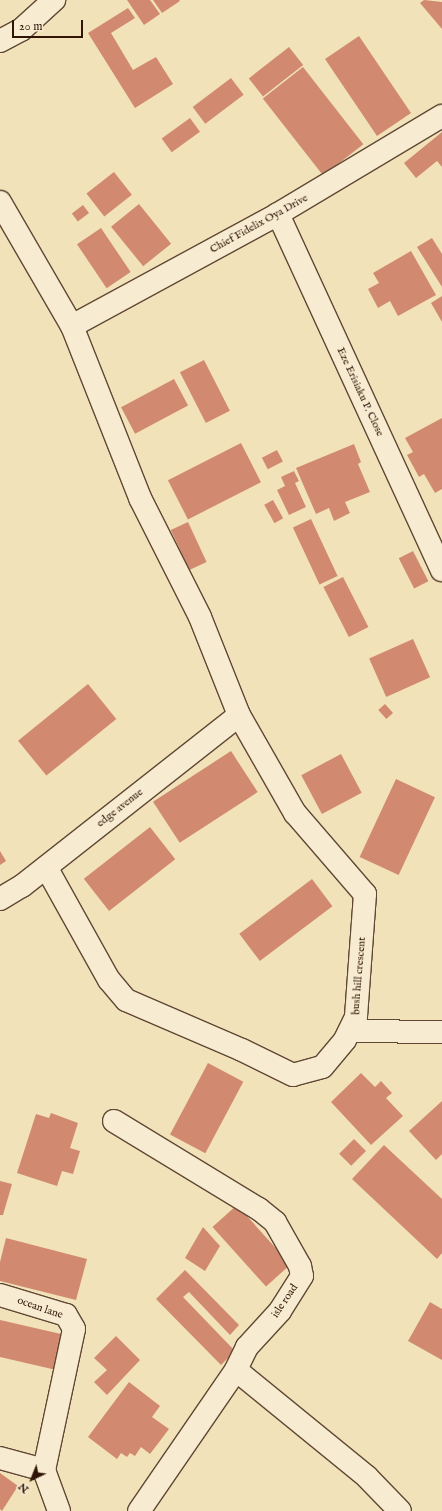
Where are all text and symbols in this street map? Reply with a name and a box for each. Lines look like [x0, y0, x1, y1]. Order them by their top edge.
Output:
scale bar [14, 12, 85, 38]
text: 20 m [19, 19, 42, 34]
street label: Chief Fidelix Oya Drive [208, 192, 310, 256]
street label: Eze Erisiaku P. Close [334, 345, 386, 439]
street label: edge avenue [94, 786, 146, 830]
street label: bush hill crescent [349, 937, 369, 1015]
street label: isle road [269, 1282, 301, 1320]
street label: ocean lane [15, 1294, 65, 1322]
north arrow [12, 1459, 52, 1499]
text: N [16, 1479, 32, 1496]

